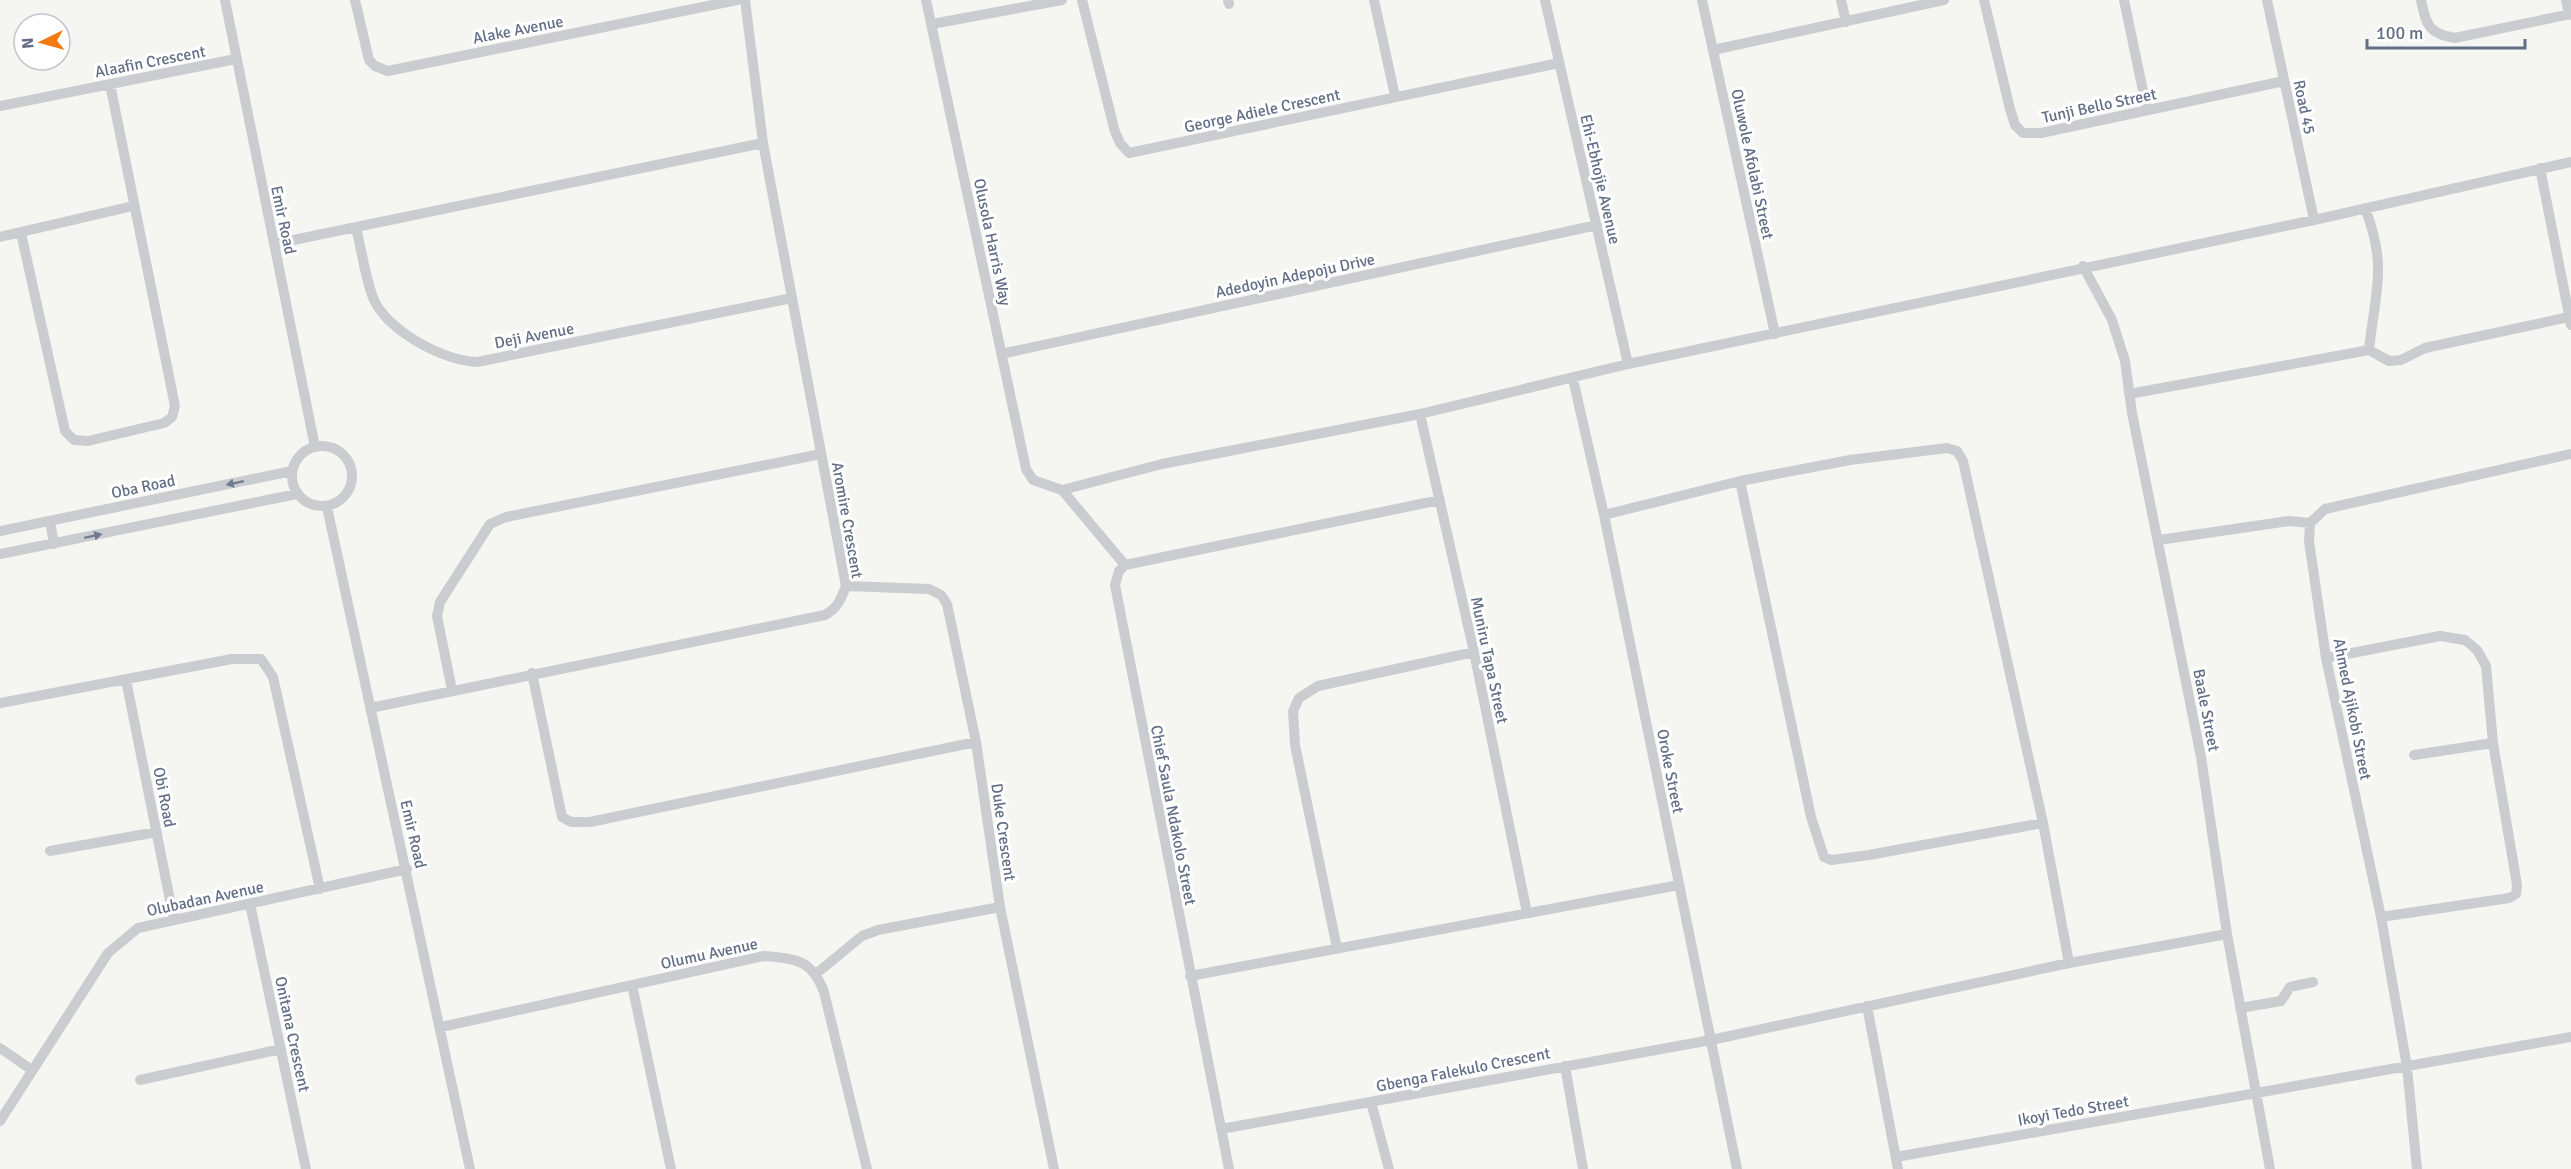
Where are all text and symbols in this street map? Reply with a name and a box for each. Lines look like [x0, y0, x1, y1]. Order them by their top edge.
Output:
street label: Alake Avenue [471, 11, 565, 49]
north arrow [12, 12, 72, 72]
scale bar [2367, 12, 2524, 50]
text: 100 m [2376, 22, 2423, 44]
text: N [18, 37, 39, 50]
street label: Alaafin Crescent [93, 41, 208, 83]
street label: Road 45 [2289, 78, 2320, 136]
street label: Tunji Bello Street [2040, 84, 2159, 128]
street label: George Adiele Crescent [1182, 85, 1342, 137]
street label: Oluwole Afolabi Street [1726, 87, 1778, 242]
street label: Ehi-Ebhojie Avenue [1575, 112, 1625, 246]
street label: Olusola Harris Way [969, 177, 1015, 308]
street label: Emir Road [266, 184, 300, 256]
street label: Adedoyin Adepoju Drive [1214, 249, 1377, 303]
street label: Deji Avenue [493, 318, 576, 354]
street label: Aromire Crescent [827, 460, 867, 580]
street label: Oba Road [109, 470, 177, 504]
one-way arrow [225, 478, 244, 488]
one-way arrow [83, 531, 102, 540]
street label: Muniru Tapa Street [1466, 595, 1512, 726]
street label: Ahmed Ajikobi Street [2328, 637, 2376, 782]
street label: Baale Street [2188, 667, 2224, 754]
street label: Chief Saula Ndakolo Street [1146, 723, 1200, 907]
street label: Oroke Street [1652, 727, 1688, 815]
street label: Obi Road [148, 765, 180, 829]
street label: Duke Crescent [986, 782, 1020, 883]
street label: Emir Road [395, 798, 431, 870]
street label: Olubadan Avenue [145, 877, 266, 921]
street label: Olumu Avenue [659, 934, 760, 974]
street label: Onitana Crescent [270, 975, 314, 1094]
street label: Gbenga Falekulo Crescent [1374, 1043, 1552, 1097]
street label: Ikoyi Tedo Street [2016, 1091, 2131, 1131]

